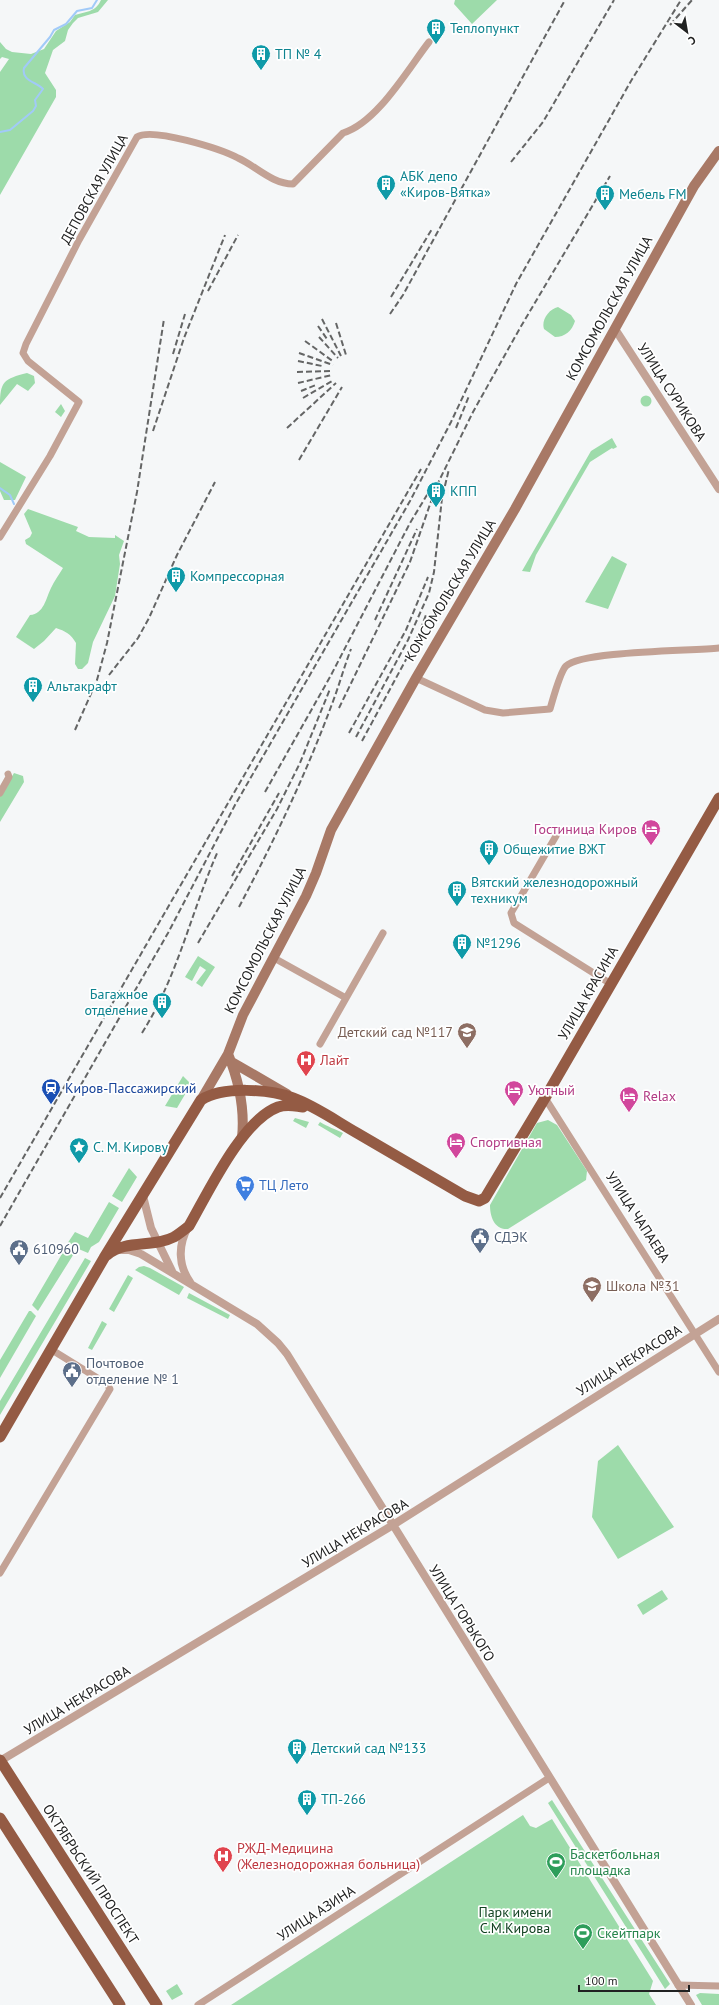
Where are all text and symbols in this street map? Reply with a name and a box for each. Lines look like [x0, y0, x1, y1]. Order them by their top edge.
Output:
north arrow [667, 12, 707, 52]
building icon: Теплопункт [425, 17, 447, 45]
place label: Теплопункт [450, 19, 519, 37]
text: С [686, 33, 698, 48]
building icon: ТП № 4 [250, 43, 272, 71]
place label: ТП № 4 [275, 45, 322, 63]
street label: ДЕПОВСКАЯ УЛИЦА [56, 130, 132, 247]
place label: АБК депо «Киров-Вятка» [400, 167, 491, 201]
building icon: АБК депо «Киров-Вятка» [375, 173, 397, 201]
building icon: Мебель FM [594, 183, 616, 211]
place label: Мебель FM [619, 185, 687, 203]
street label: КОМСОМОЛЬСКАЯ УЛИЦА [562, 232, 657, 383]
street label: УЛИЦА СУРИКОВА [634, 340, 711, 445]
building icon: КПП [425, 480, 447, 508]
place label: КПП [450, 482, 477, 500]
street label: КОМСОМОЛЬСКАЯ УЛИЦА [400, 515, 500, 664]
building icon: Компрессорная [165, 565, 187, 593]
place label: Компрессорная [190, 567, 284, 585]
building icon: Альтакрафт [22, 675, 44, 703]
place label: Альтакрафт [47, 677, 117, 695]
hotel icon: Гостиница Киров [640, 818, 662, 846]
place label: Гостиница Киров [534, 820, 637, 838]
building icon: Общежитие ВЖТ [478, 838, 500, 866]
place label: Общежитие ВЖТ [503, 840, 606, 858]
street label: КОМСОМОЛЬСКАЯ УЛИЦА [220, 863, 310, 1016]
place label: Вятский железнодорожный техникум [471, 873, 638, 907]
building icon: Вятский железнодорожный техникум [446, 879, 468, 907]
building icon: №1296 [451, 932, 473, 960]
place label: №1296 [476, 934, 521, 952]
street label: УЛИЦА КРАСИНА [554, 942, 622, 1043]
place label: Багажное отделение [85, 985, 148, 1019]
building icon: Багажное отделение [151, 991, 173, 1019]
school or university icon: Детский сад №117 [456, 1021, 478, 1049]
place label: Детский сад №117 [338, 1023, 453, 1041]
hospital icon: Лайт [295, 1049, 317, 1077]
place label: Лайт [319, 1051, 349, 1069]
station icon: Киров-Пассажирский [40, 1077, 62, 1105]
place label: Киров-Пассажирский [65, 1079, 196, 1097]
hotel icon: Уютный [503, 1079, 525, 1107]
place label: Уютный [528, 1081, 575, 1099]
hotel icon: Relax [618, 1085, 640, 1113]
place label: Relax [643, 1087, 676, 1105]
hotel icon: Спортивная [445, 1131, 467, 1159]
place label: Спортивная [470, 1133, 542, 1151]
place icon: С. М. Кирову [68, 1136, 90, 1164]
place label: С. М. Кирову [93, 1138, 169, 1156]
street label: УЛИЦА ЧАПАЕВА [602, 1168, 674, 1266]
supermarket icon: ТЦ Лето [234, 1174, 256, 1202]
place label: ТЦ Лето [259, 1176, 309, 1194]
public building icon: СДЭК [469, 1226, 491, 1254]
place label: СДЭК [494, 1228, 528, 1246]
public building icon: 610960 [8, 1238, 30, 1266]
place label: 610960 [33, 1240, 79, 1258]
school or university icon: Школа №31 [581, 1275, 603, 1303]
place label: Школа №31 [606, 1277, 680, 1295]
street label: УЛИЦА НЕКРАСОВА [573, 1320, 685, 1400]
place label: Почтовое отделение № 1 [86, 1354, 179, 1388]
public building icon: Почтовое отделение № 1 [61, 1360, 83, 1388]
street label: УЛИЦА НЕКРАСОВА [299, 1494, 412, 1572]
street label: УЛИЦА ГОРЬКОГО [425, 1561, 499, 1665]
street label: УЛИЦА НЕКРАСОВА [21, 1661, 134, 1739]
building icon: Детский сад №133 [286, 1737, 308, 1765]
place label: Детский сад №133 [311, 1739, 426, 1757]
building icon: ТП-266 [296, 1788, 318, 1816]
place label: ТП-266 [321, 1790, 366, 1808]
street label: ОКТЯБРЬСКИЙ ПРОСПЕКТ [39, 1801, 143, 1948]
place label: РЖД-Медицина (Железнодорожная больница) [237, 1839, 420, 1873]
hospital icon: РЖД-Медицина (Железнодорожная больница) [212, 1845, 234, 1873]
place label: Баскетбольная площадка [570, 1845, 660, 1879]
sports icon: Баскетбольная площадка [545, 1851, 567, 1879]
street label: УЛИЦА АЗИНА [274, 1881, 359, 1945]
park label: Парк имени С.М.Кирова [478, 1903, 552, 1937]
sports icon: Скейтпарк [572, 1922, 594, 1950]
place label: Скейтпарк [597, 1924, 661, 1942]
scale bar [579, 1967, 689, 1993]
text: 100 m [585, 1973, 618, 1988]

